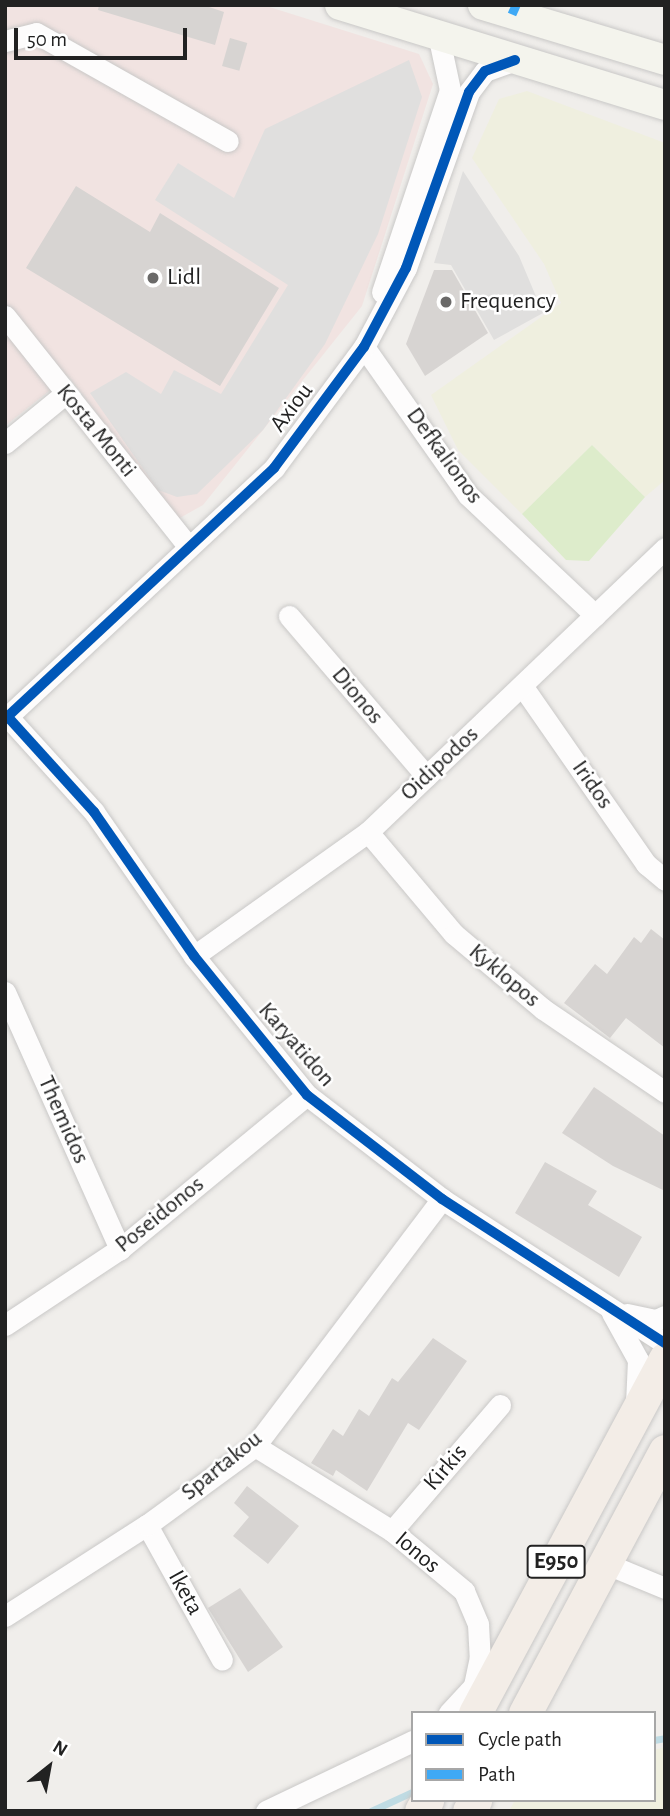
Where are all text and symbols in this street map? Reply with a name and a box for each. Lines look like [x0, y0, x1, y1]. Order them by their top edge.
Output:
scale bar [18, 14, 191, 58]
text: 50 m [27, 29, 67, 50]
place label: Lidl [167, 264, 201, 292]
marker: Lidl [145, 270, 161, 286]
place label: Frequency [460, 288, 556, 316]
marker: Frequency [438, 294, 454, 310]
street label: Kosta Monti [50, 378, 142, 484]
street label: Axiou [264, 378, 320, 438]
street label: Defkalionos [399, 402, 489, 510]
street label: Dionos [325, 662, 389, 730]
street label: Oidipodos [395, 721, 485, 807]
street label: Iridos [565, 755, 619, 815]
street label: Kyklopos [462, 938, 546, 1014]
street label: Karyatidon [251, 997, 341, 1093]
street label: Themidos [31, 1072, 95, 1168]
street label: Poseidonos [110, 1170, 210, 1260]
street label: Spartakou [176, 1425, 268, 1507]
street label: Kirkis [418, 1439, 474, 1497]
street label: Ionos [388, 1526, 446, 1580]
road number: E950 [526, 1542, 586, 1582]
street label: Iketa [161, 1566, 209, 1620]
legend [411, 1711, 656, 1802]
text: Cycle path [478, 1729, 562, 1750]
north arrow [14, 1732, 84, 1802]
text: N [50, 1737, 71, 1760]
text: Path [478, 1764, 516, 1785]

